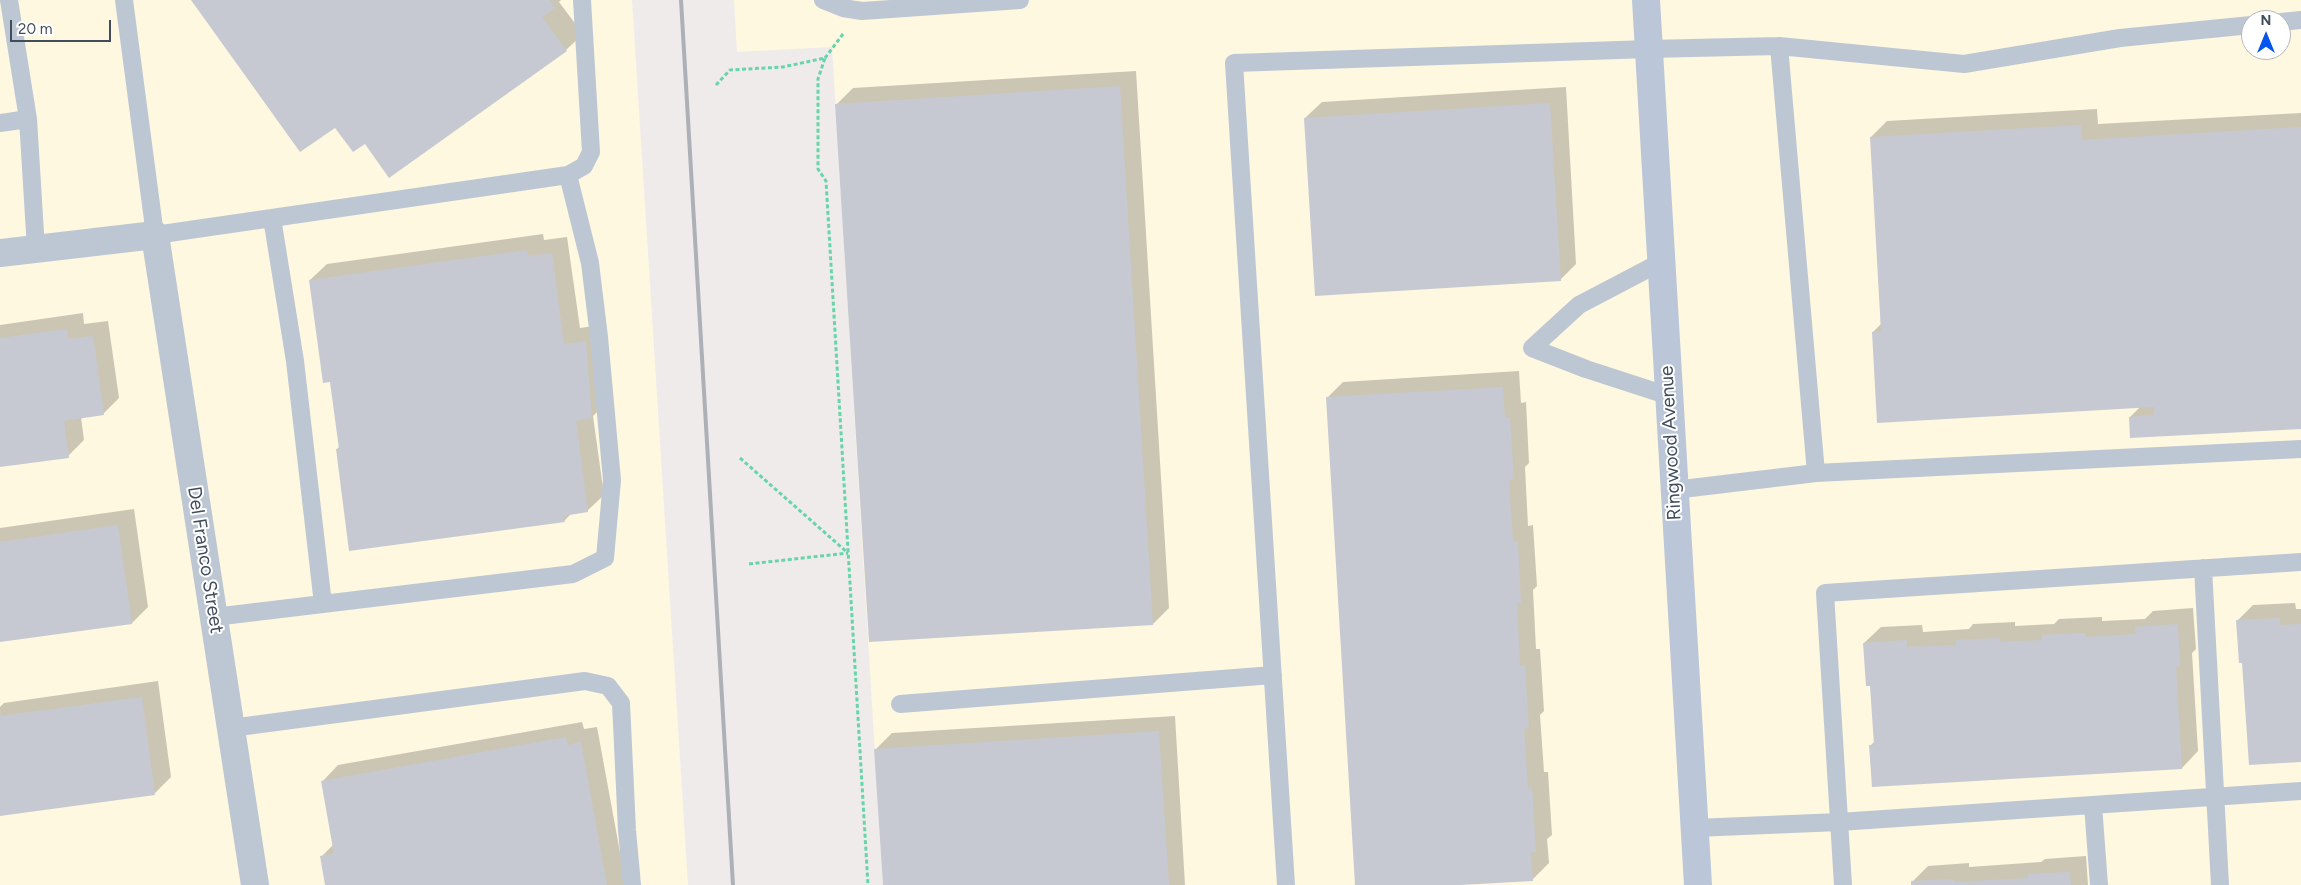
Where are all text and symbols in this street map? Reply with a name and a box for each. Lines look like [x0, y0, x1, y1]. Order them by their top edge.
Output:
scale bar [12, 10, 114, 42]
north arrow [2241, 10, 2291, 60]
text: N [2261, 12, 2271, 29]
text: 20 m [18, 20, 52, 38]
street label: Ringwood Avenue [1656, 365, 1686, 521]
street label: Del Franco Street [182, 485, 228, 635]

